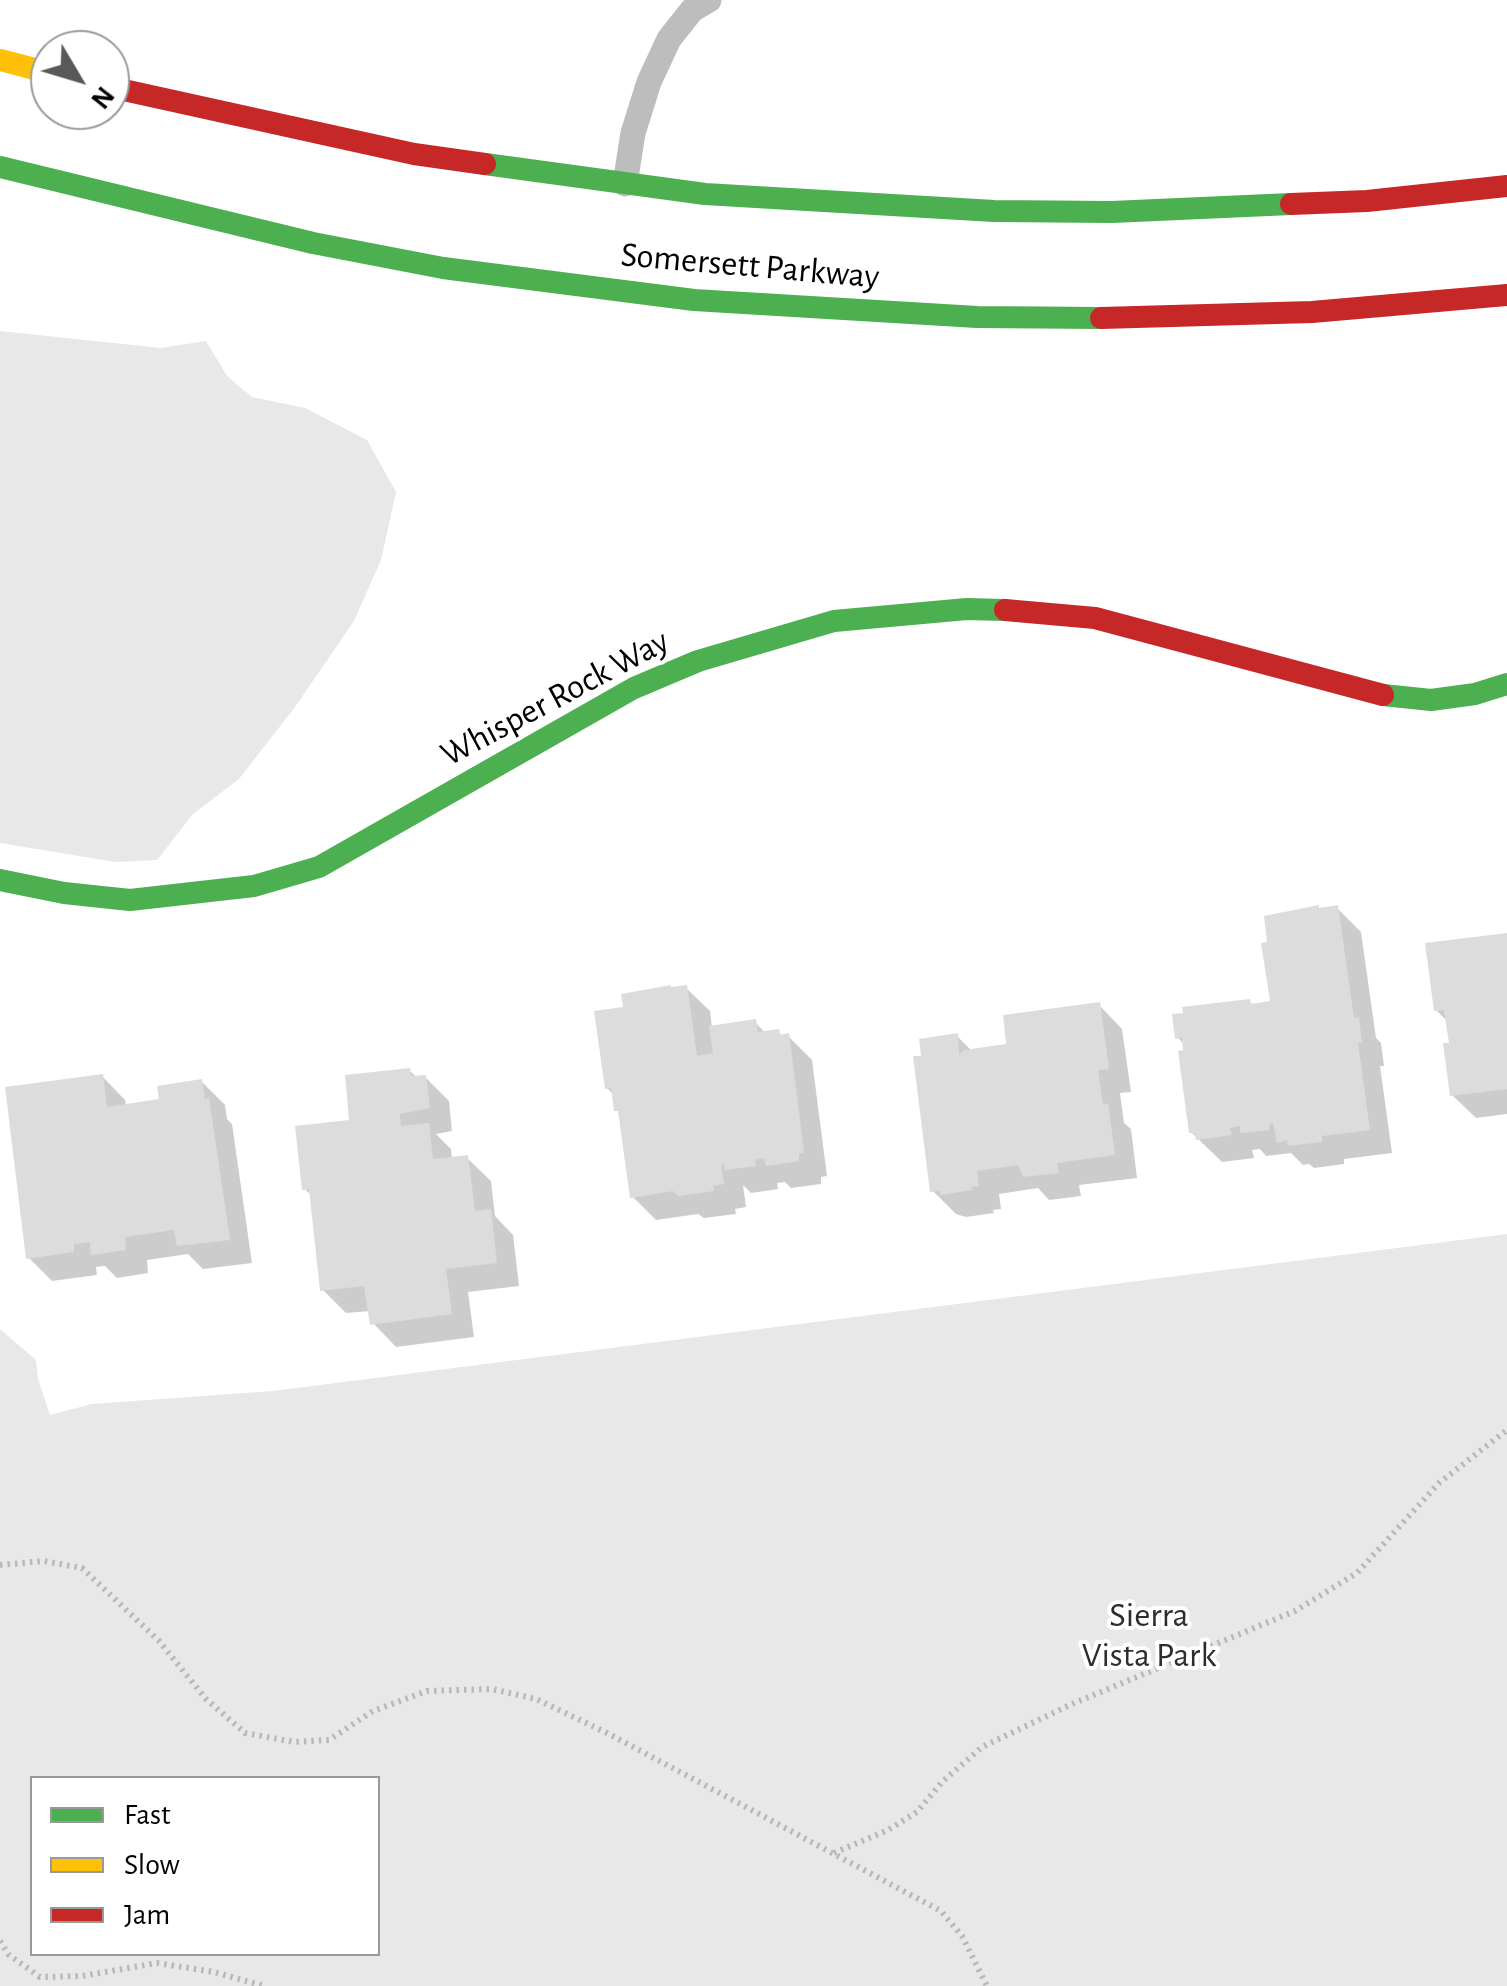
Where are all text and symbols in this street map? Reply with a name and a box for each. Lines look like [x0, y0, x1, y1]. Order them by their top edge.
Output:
north arrow [30, 30, 130, 130]
text: N [85, 81, 119, 114]
street label: Somersett Parkway [619, 234, 881, 298]
street label: Whisper Rock Way [434, 620, 676, 776]
park label: Sierra Vista Park [1082, 1594, 1216, 1676]
legend [30, 1776, 380, 1956]
text: Fast [124, 1800, 171, 1830]
text: Slow [124, 1850, 180, 1880]
text: Jam [124, 1900, 170, 1930]

